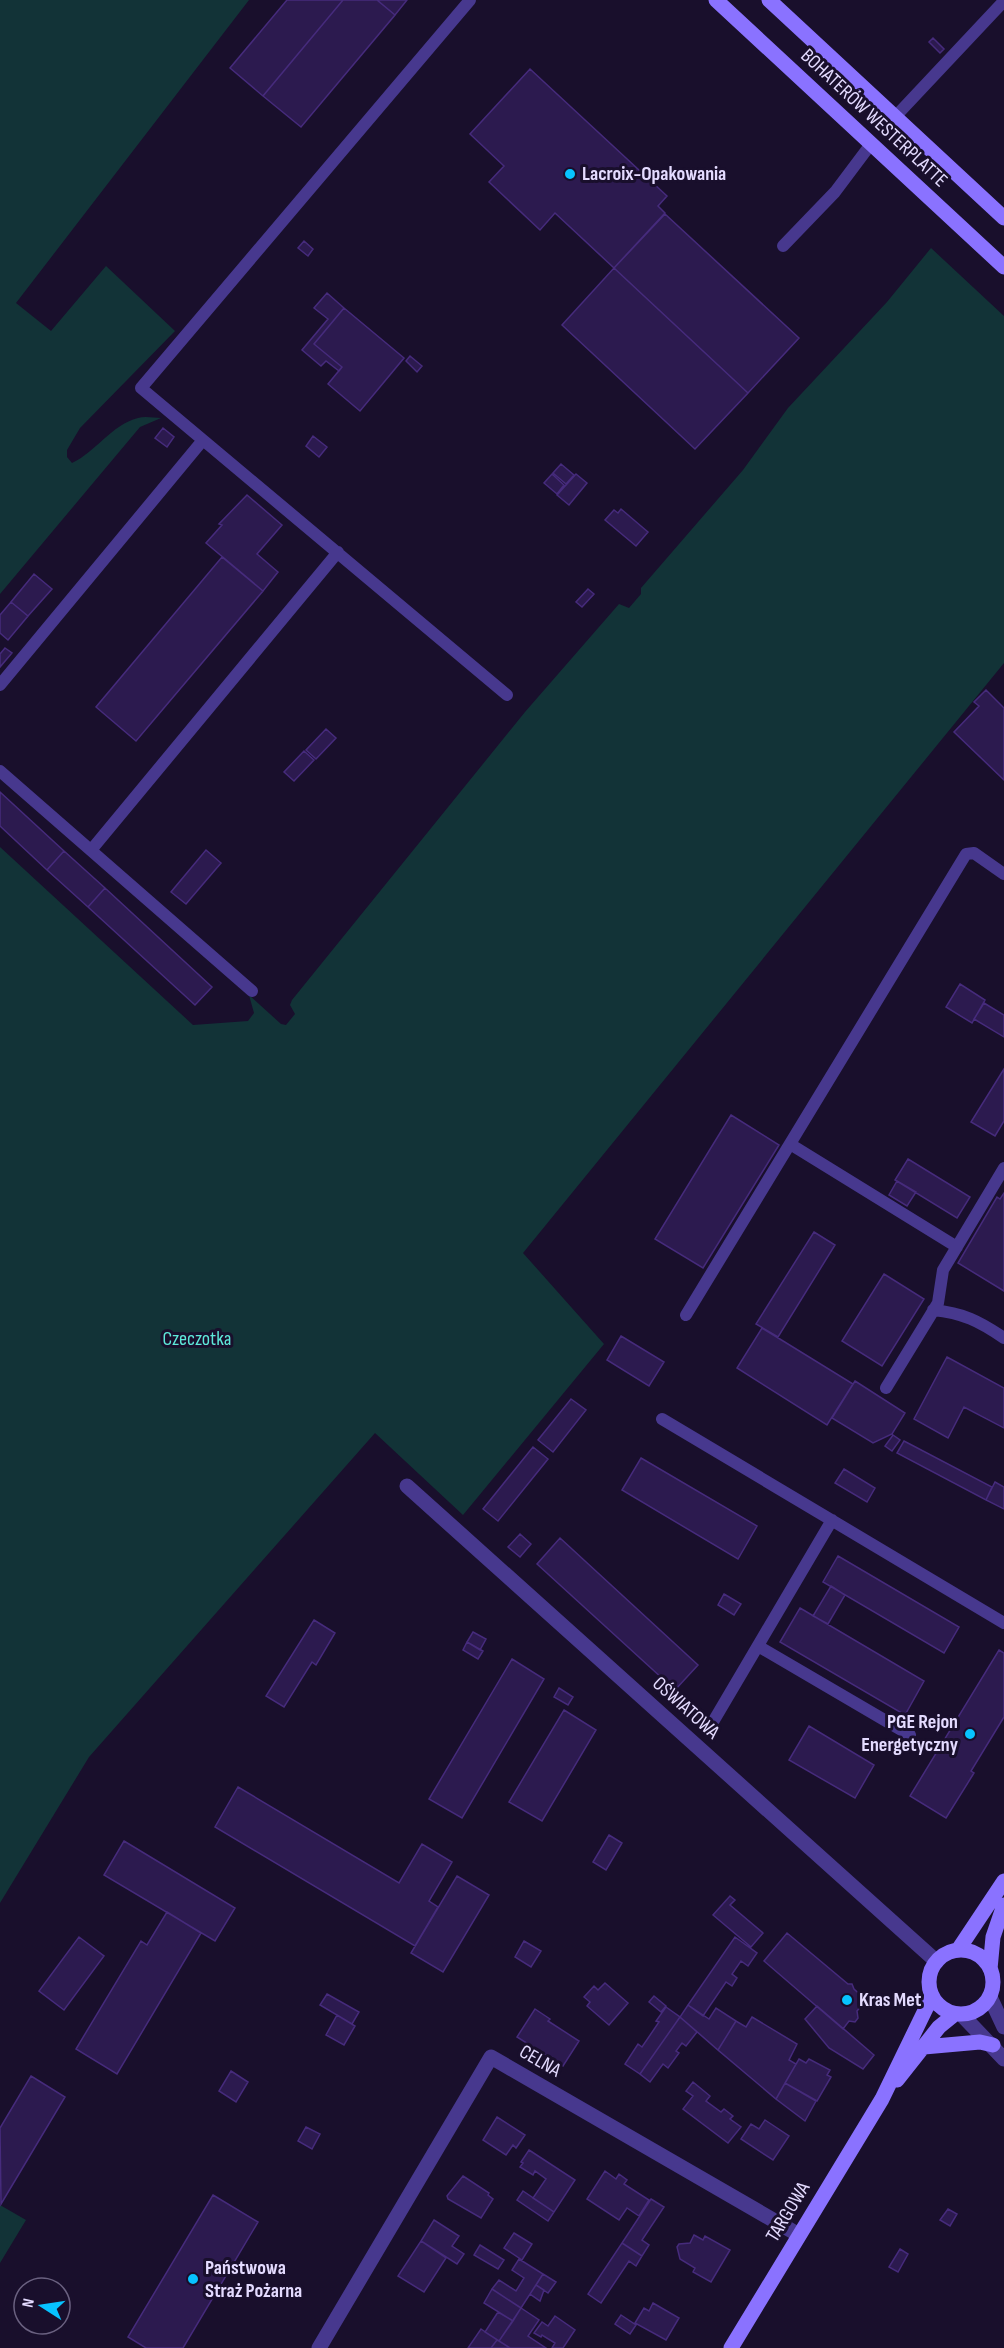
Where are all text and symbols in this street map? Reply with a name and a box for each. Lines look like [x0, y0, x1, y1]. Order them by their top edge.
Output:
street label: BOHATERÓW WESTERPLATTE [796, 44, 952, 192]
place label: Lacroix-Opakowania [582, 162, 726, 186]
marker: Lacroix-Opakowania [563, 167, 577, 181]
park label: Czeczotka [162, 1327, 232, 1351]
street label: OŚWIATOWA [648, 1672, 725, 1745]
place label: PGE Rejon Energetyczny [861, 1710, 959, 1757]
marker: PGE Rejon Energetyczny [963, 1727, 977, 1741]
place label: Kras Met [859, 1988, 922, 2012]
marker: Kras Met [840, 1993, 854, 2007]
street label: CELNA [515, 2040, 565, 2083]
street label: TARGOWA [761, 2177, 815, 2246]
place label: Państwowa Straż Pożarna [205, 2256, 302, 2303]
marker: Państwowa Straż Pożarna [186, 2272, 200, 2286]
north arrow [12, 2276, 72, 2336]
text: N [19, 2297, 39, 2309]

